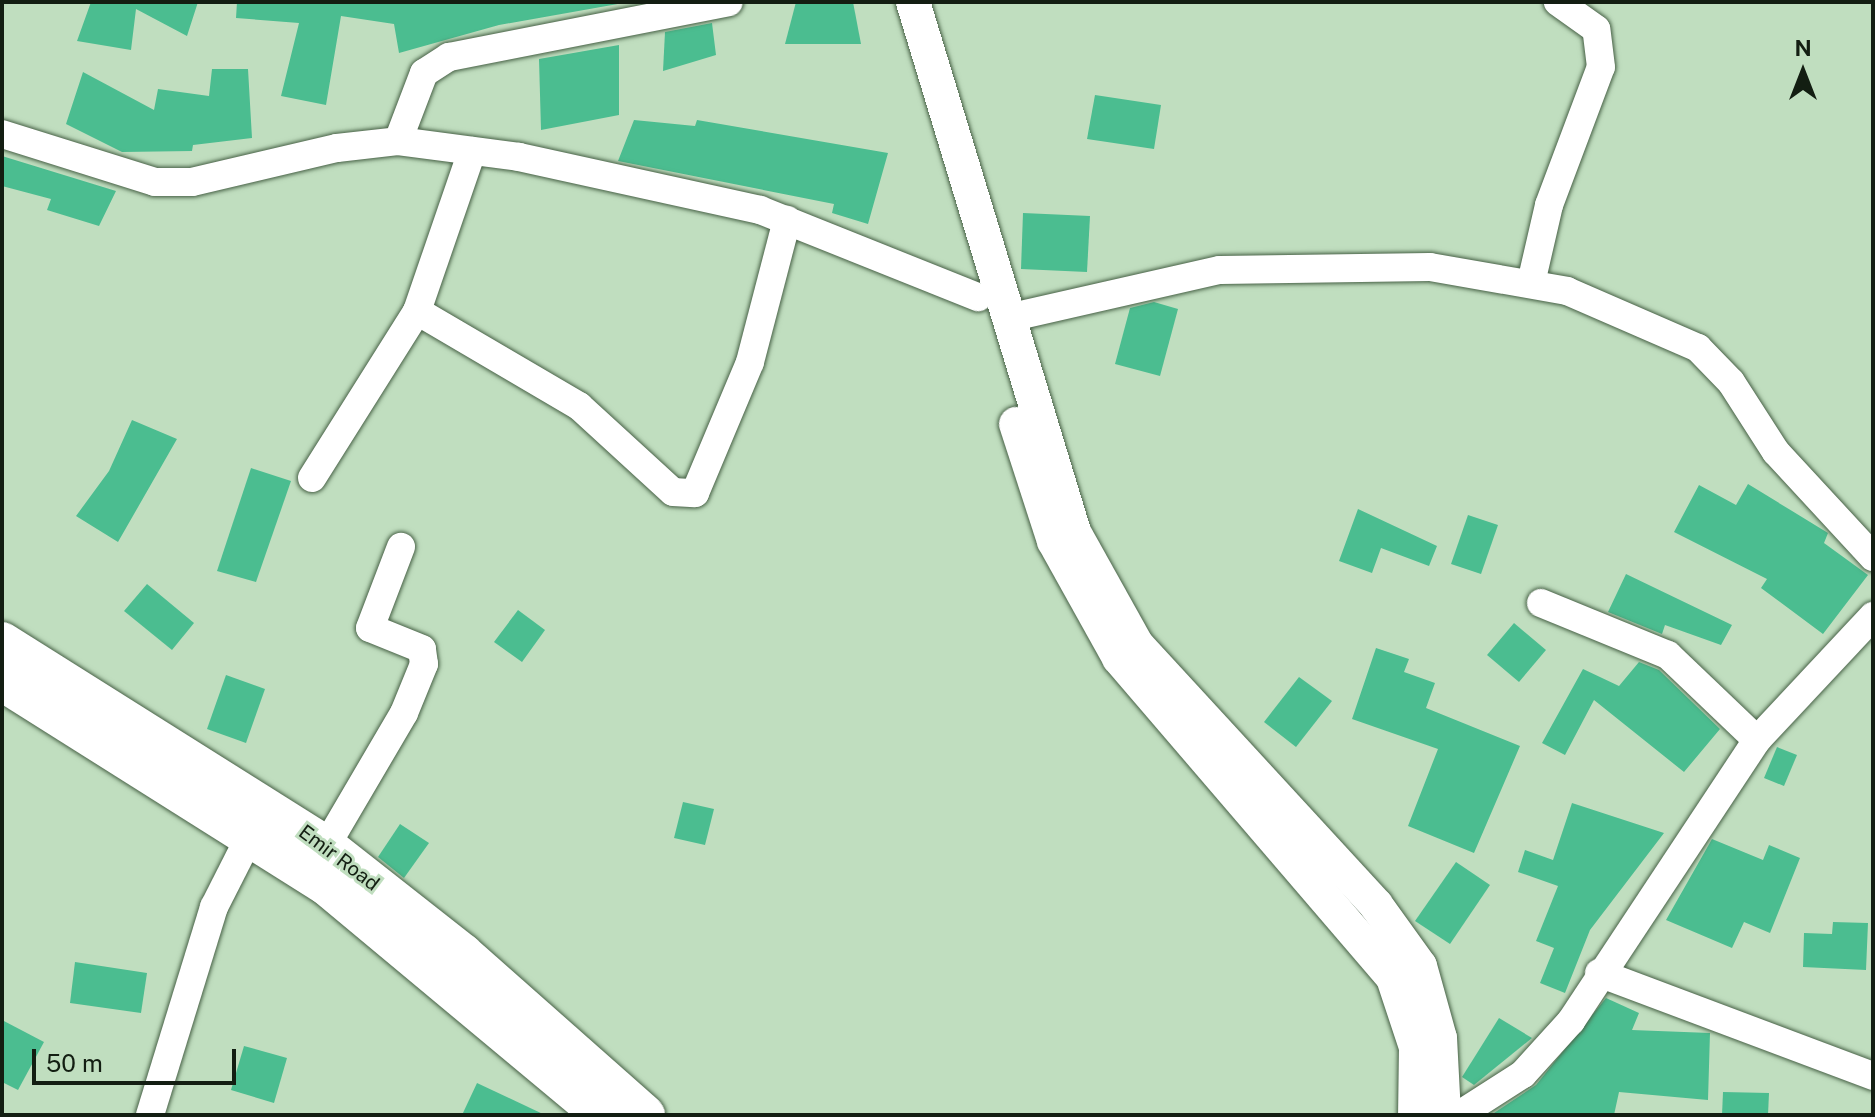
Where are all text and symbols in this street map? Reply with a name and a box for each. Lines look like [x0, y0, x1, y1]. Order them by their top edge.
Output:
north arrow [1763, 32, 1843, 112]
text: N [1794, 35, 1812, 61]
street label: Emir Road [294, 820, 384, 896]
scale bar [36, 1033, 240, 1083]
text: 50 m [46, 1049, 103, 1077]

